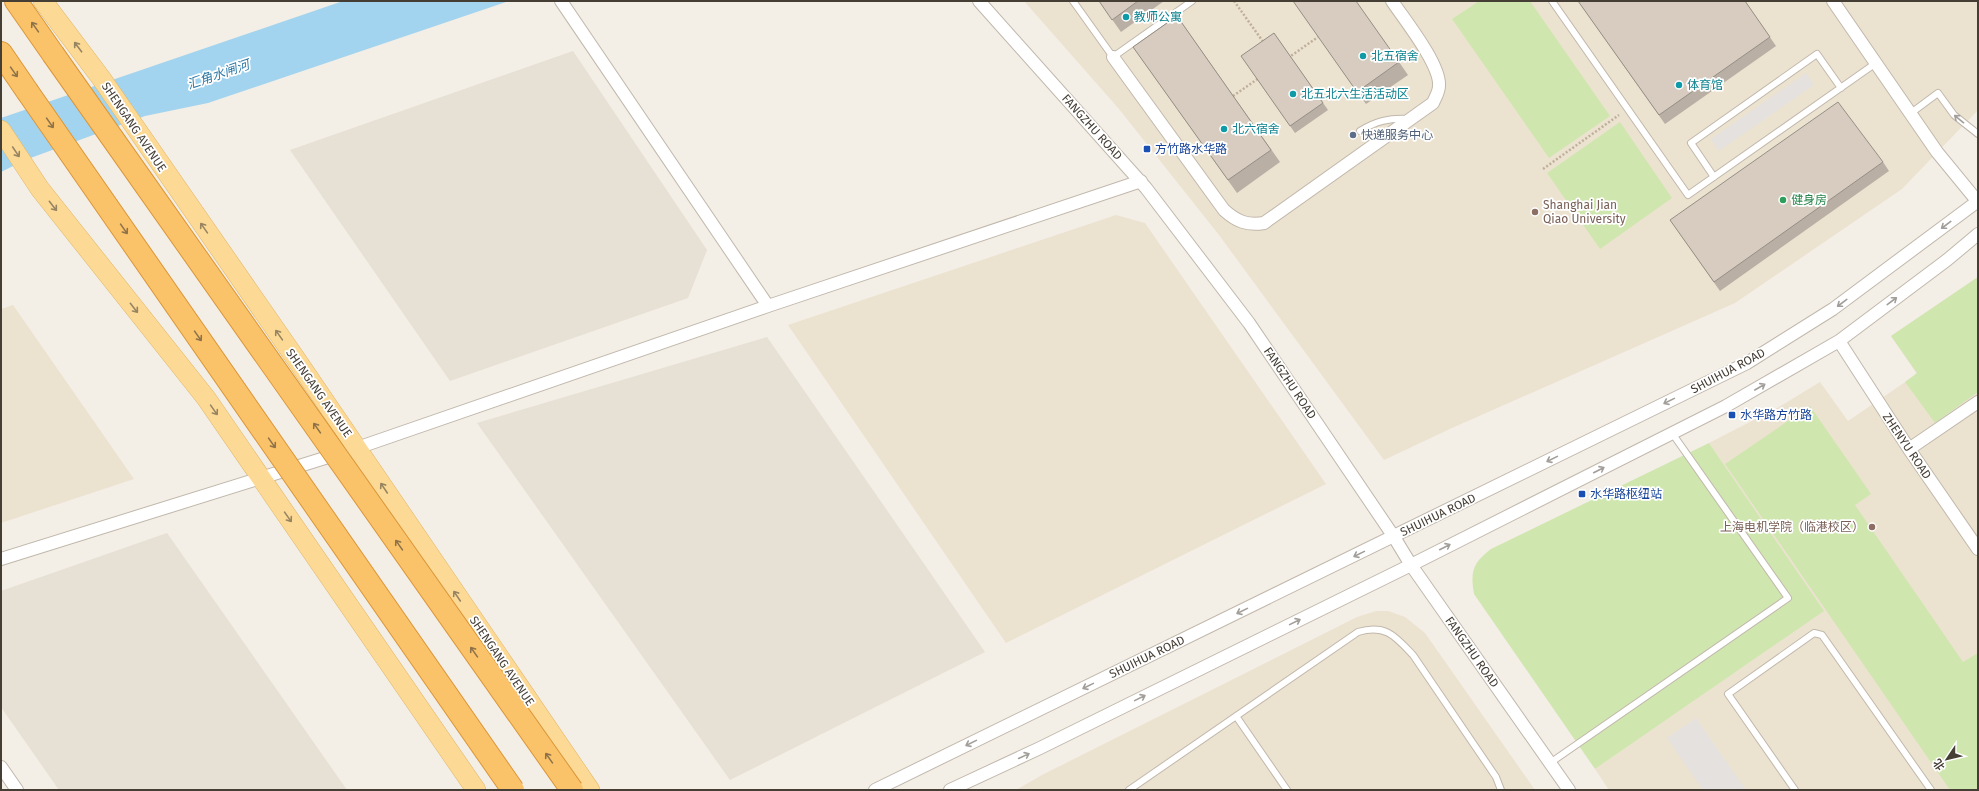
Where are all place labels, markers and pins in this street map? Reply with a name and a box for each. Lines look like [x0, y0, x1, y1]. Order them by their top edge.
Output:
place label: 教师公寓 [1134, 10, 1182, 24]
marker: 教师公寓 [1121, 12, 1131, 22]
place label: 北五宿舍 [1371, 49, 1419, 63]
marker: 北五宿舍 [1358, 51, 1368, 61]
place label: 体育馆 [1687, 78, 1723, 92]
marker: 体育馆 [1674, 80, 1684, 90]
place label: 北五北六生活活动区 [1301, 87, 1409, 101]
marker: 北五北六生活活动区 [1288, 89, 1298, 99]
place label: 北六宿舍 [1232, 122, 1280, 136]
marker: 北六宿舍 [1219, 124, 1229, 134]
place label: 快递服务中心 [1361, 128, 1433, 142]
marker: 快递服务中心 [1348, 130, 1358, 140]
place label: 方竹路水华路 [1155, 142, 1227, 156]
marker: 方竹路水华路 [1142, 144, 1152, 154]
place label: 健身房 [1791, 193, 1827, 207]
marker: 健身房 [1778, 195, 1788, 205]
place label: Shanghai Jian Qiao University [1543, 198, 1626, 226]
marker: Shanghai Jian Qiao University [1530, 207, 1540, 217]
place label: 水华路方竹路 [1740, 408, 1812, 422]
marker: 水华路方竹路 [1727, 410, 1737, 420]
place label: 水华路枢纽站 [1590, 487, 1662, 501]
marker: 水华路枢纽站 [1577, 489, 1587, 499]
place label: 上海电机学院（临港校区） [1720, 520, 1864, 534]
marker: 上海电机学院（临港校区） [1867, 522, 1877, 532]

